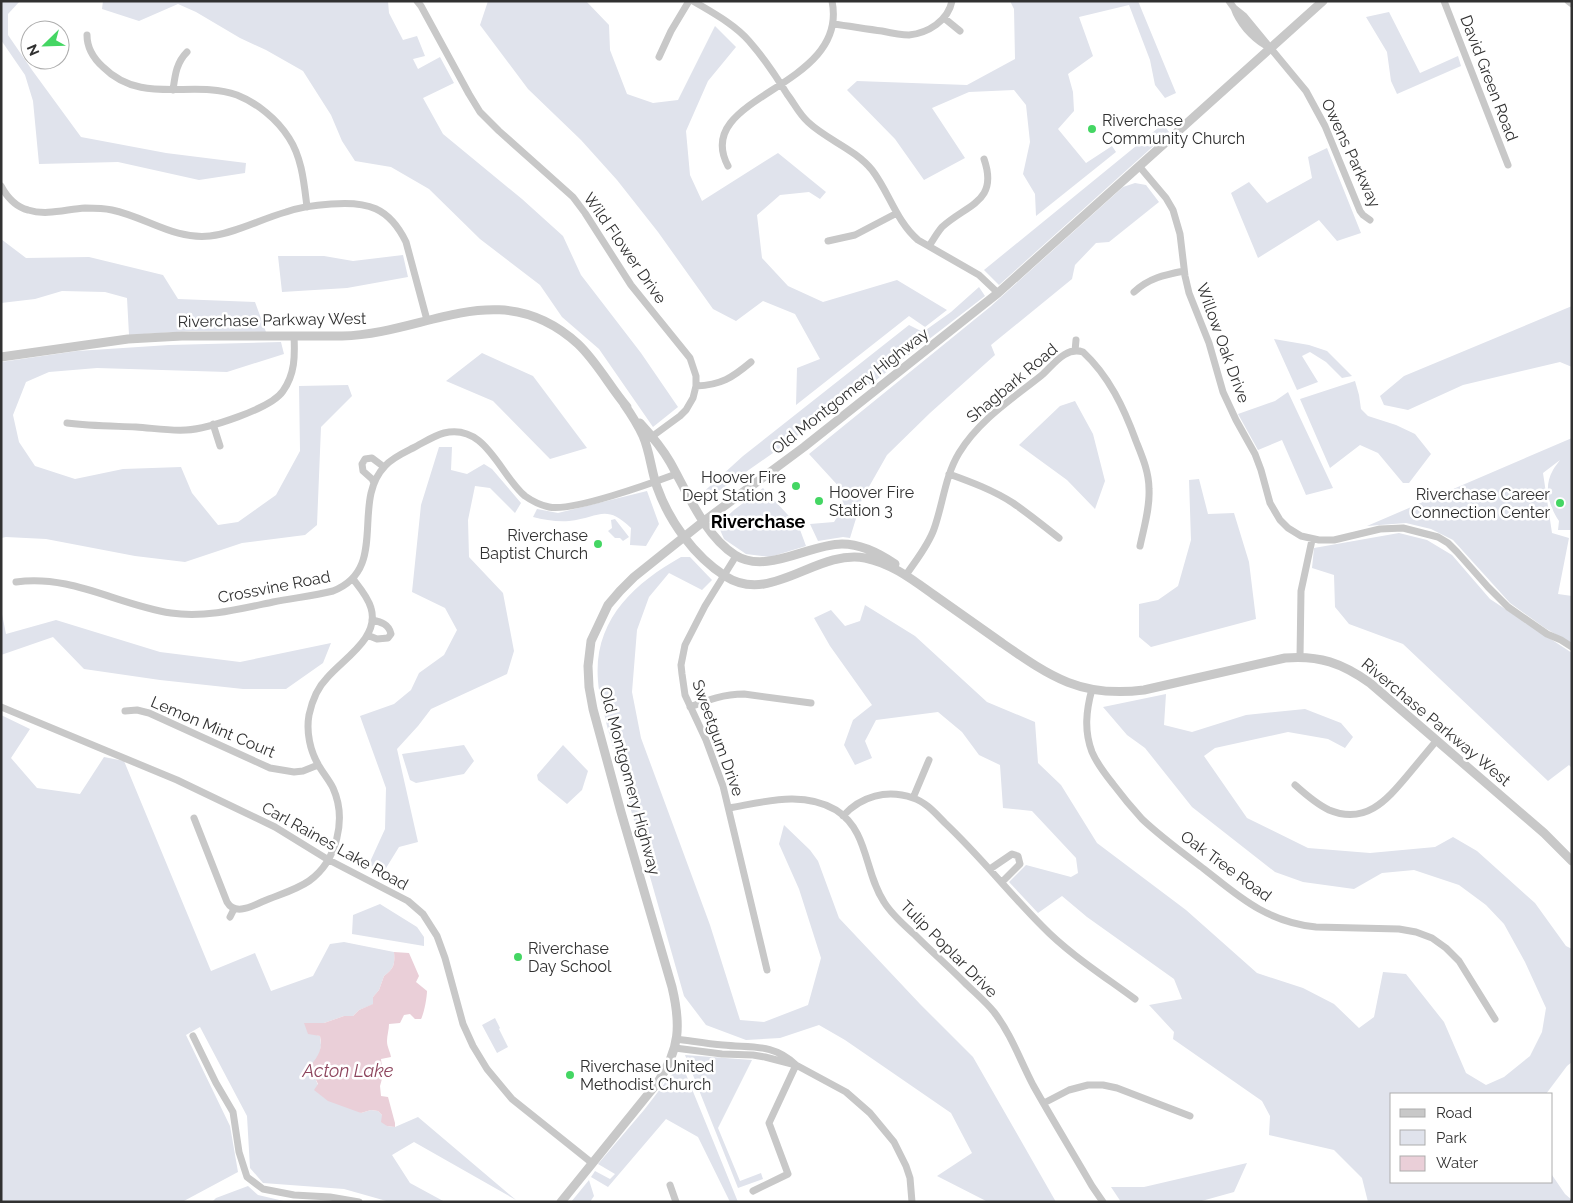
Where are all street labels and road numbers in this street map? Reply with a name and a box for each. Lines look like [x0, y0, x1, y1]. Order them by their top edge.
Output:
street label: David Green Road [1456, 12, 1522, 144]
street label: Owens Parkway [1317, 96, 1385, 211]
street label: Wild Flower Drive [580, 189, 670, 307]
street label: Willow Oak Drive [1192, 280, 1254, 406]
street label: Riverchase Parkway West [177, 309, 367, 331]
street label: Old Montgomery Highway [768, 324, 933, 458]
street label: Shagbark Road [963, 339, 1061, 427]
street label: Crossvine Road [216, 567, 332, 607]
street label: Riverchase Parkway West [1358, 654, 1515, 790]
street label: Sweetgum Drive [688, 677, 748, 799]
street label: Old Montgomery Highway [596, 685, 664, 877]
street label: Lemon Mint Court [148, 692, 279, 762]
street label: Carl Raines Lake Road [259, 798, 411, 894]
street label: Oak Tree Road [1177, 827, 1275, 905]
street label: Tulip Poplar Drive [897, 897, 1001, 1001]

